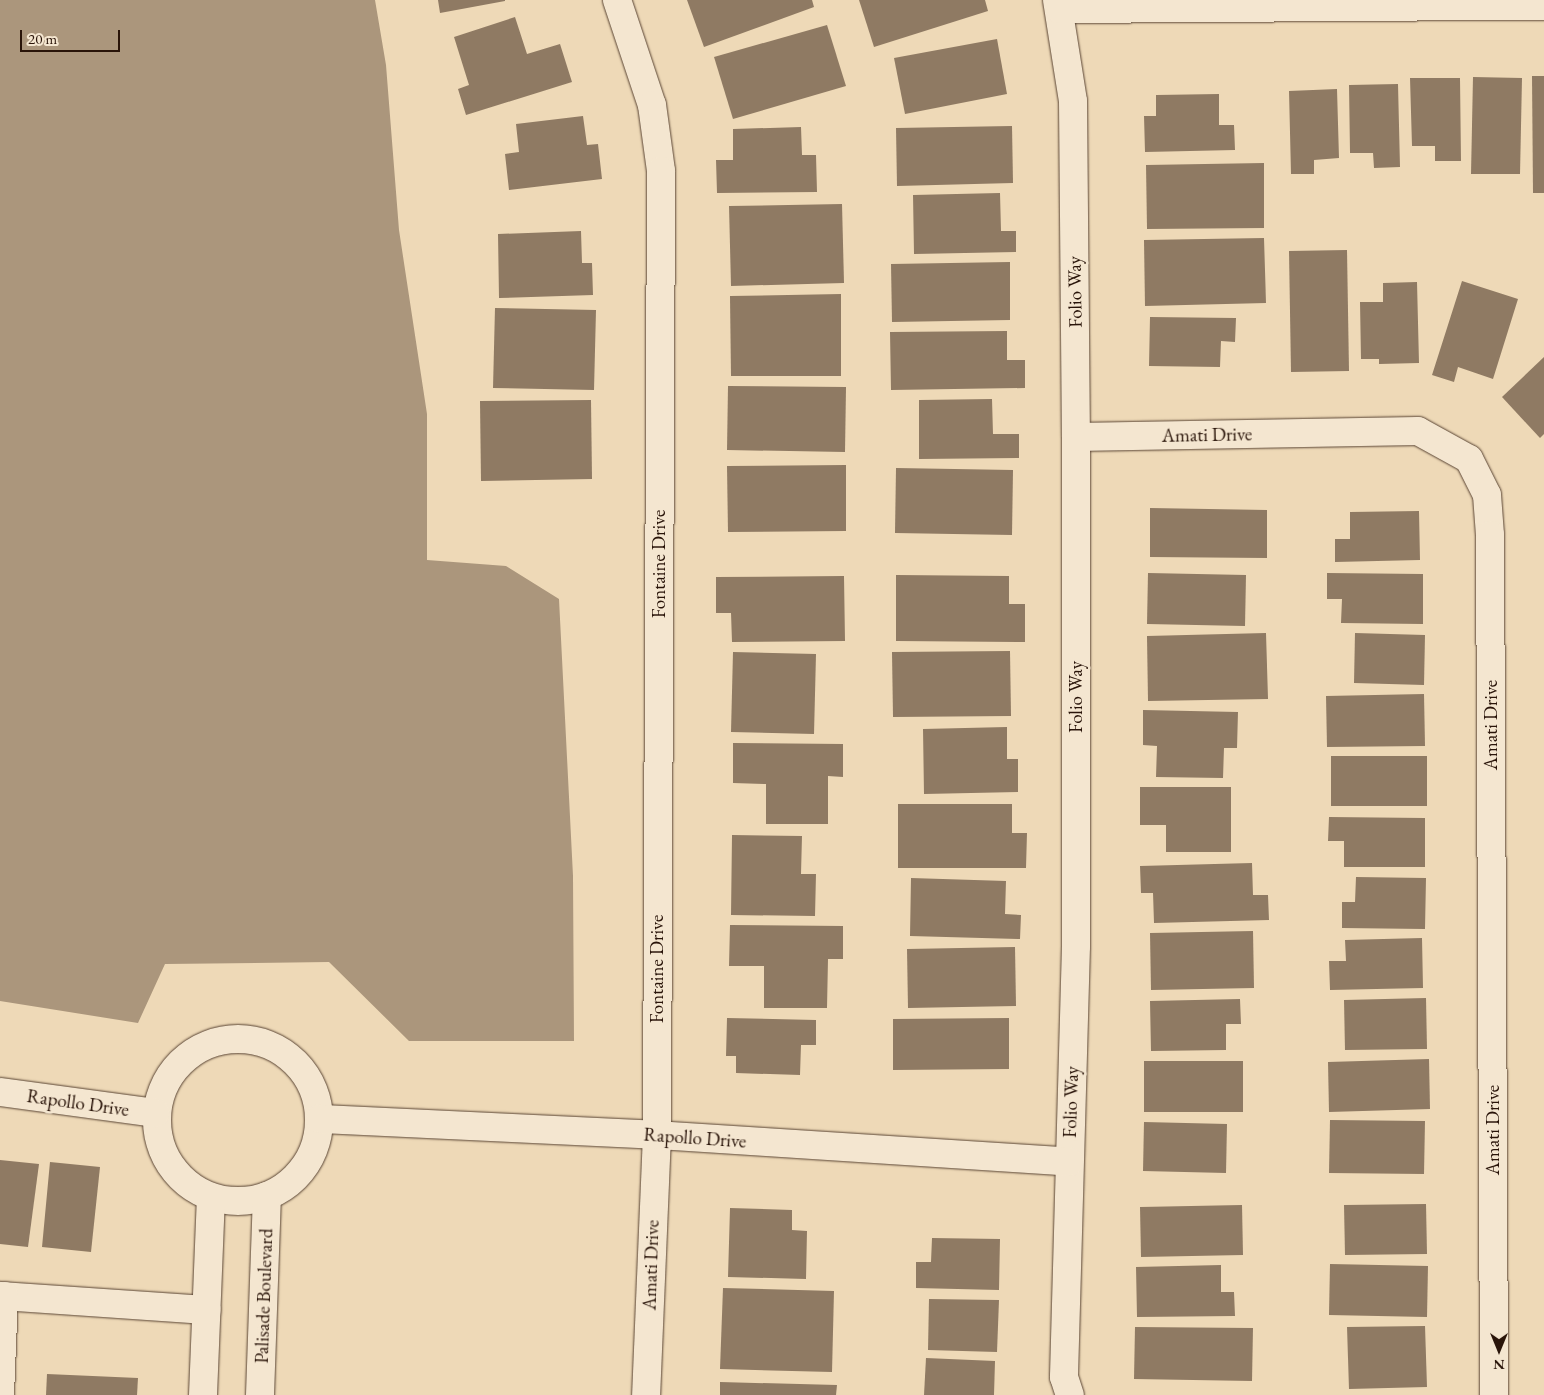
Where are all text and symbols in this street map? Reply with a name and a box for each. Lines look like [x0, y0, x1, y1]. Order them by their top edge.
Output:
scale bar [22, 20, 122, 52]
text: 20 m [28, 29, 57, 48]
street label: Folio Way [1063, 256, 1087, 328]
street label: Amati Drive [1162, 423, 1252, 447]
street label: Fontaine Drive [648, 510, 670, 618]
street label: Folio Way [1065, 661, 1087, 733]
street label: Amati Drive [1480, 680, 1502, 770]
street label: Fontaine Drive [646, 915, 668, 1023]
street label: Folio Way [1058, 1066, 1084, 1138]
street label: Rapollo Drive [25, 1085, 131, 1121]
street label: Amati Drive [1482, 1085, 1504, 1175]
street label: Rapollo Drive [643, 1123, 747, 1153]
street label: Amati Drive [638, 1219, 664, 1311]
street label: Palisade Boulevard [250, 1228, 278, 1364]
north arrow [1474, 1325, 1524, 1375]
text: N [1493, 1356, 1505, 1374]

